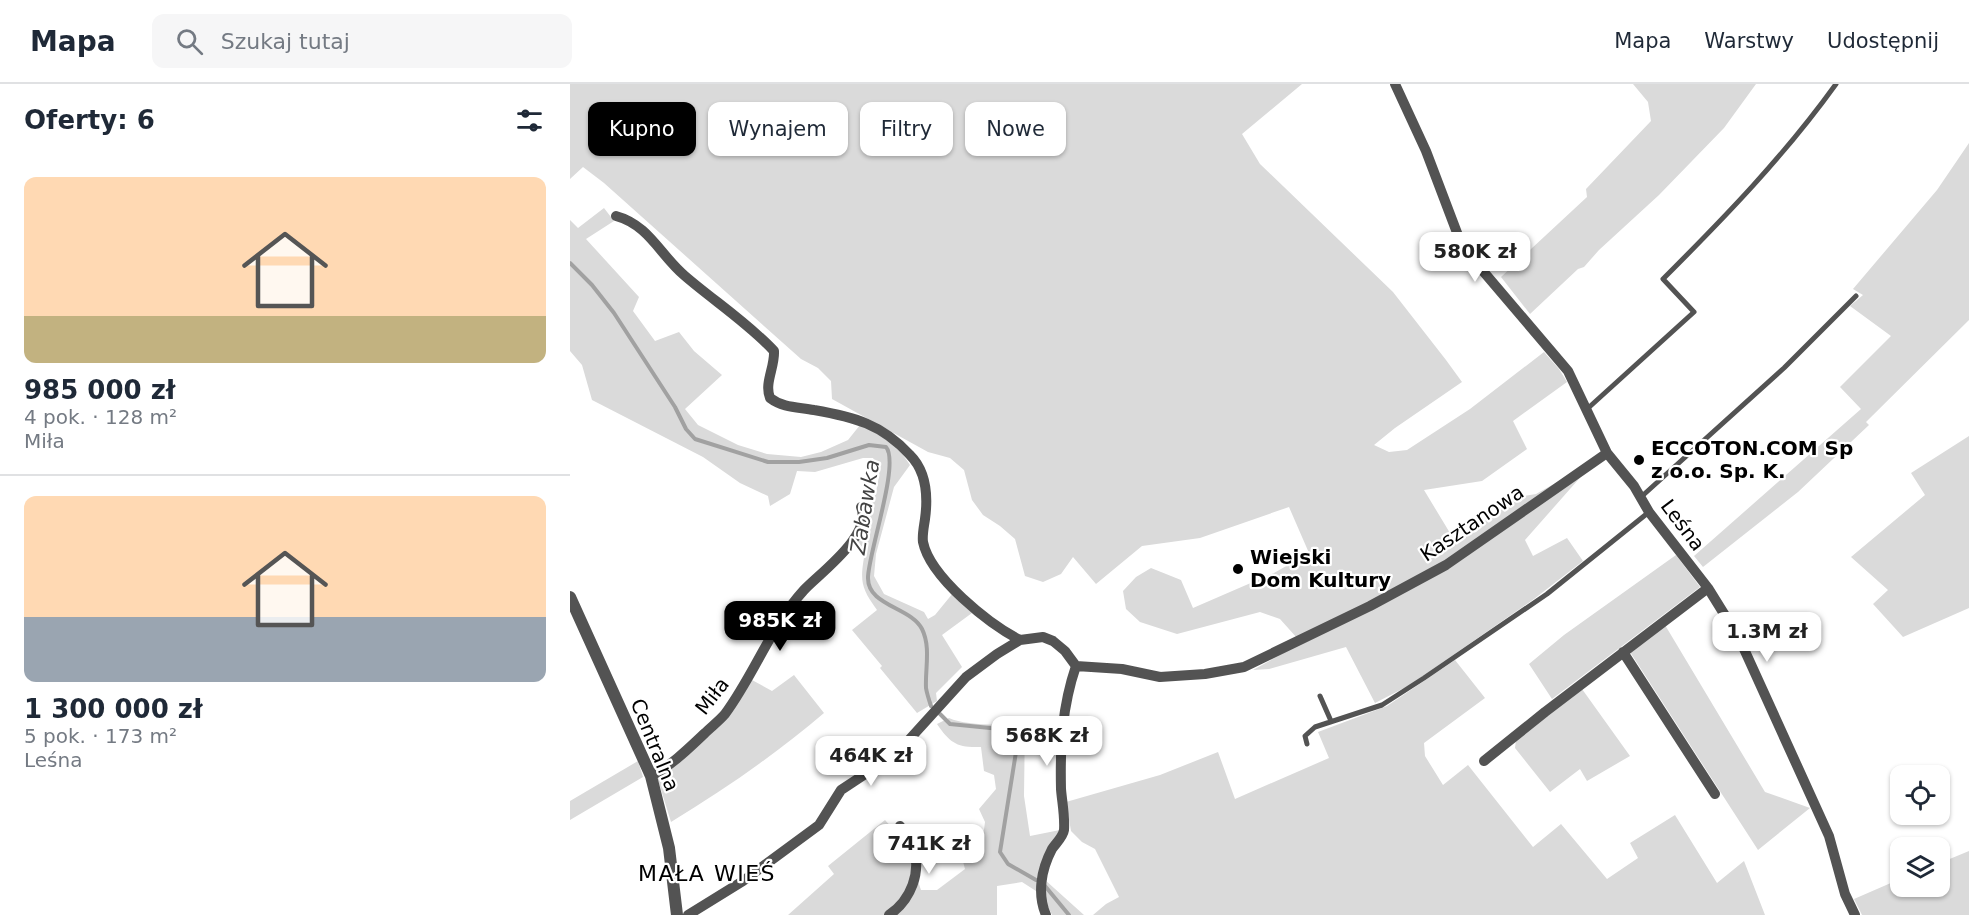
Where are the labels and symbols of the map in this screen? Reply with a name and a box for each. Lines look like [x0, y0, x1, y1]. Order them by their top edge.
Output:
pin: 580K zł [1420, 232, 1530, 283]
place label: ECCOTON.COM Sp z o.o. Sp. K. [1651, 436, 1853, 483]
marker: ECCOTON.COM Sp z o.o. Sp. K. [1632, 453, 1646, 467]
water label: Zabawka [846, 458, 884, 557]
street label: Kasztanowa [1416, 480, 1528, 566]
street label: Leśna [1656, 494, 1710, 556]
place label: Wiejski Dom Kultury [1250, 545, 1391, 592]
marker: Wiejski Dom Kultury [1231, 562, 1245, 576]
pin: 985K zł [725, 601, 835, 652]
pin: 1.3M zł [1712, 612, 1822, 663]
street label: Miła [690, 673, 734, 719]
street label: Centralna [626, 695, 684, 795]
pin: 568K zł [992, 716, 1102, 767]
pin: 464K zł [816, 736, 926, 787]
pin: 741K zł [874, 824, 984, 875]
district label: MAŁA WIEŚ [638, 861, 776, 886]

